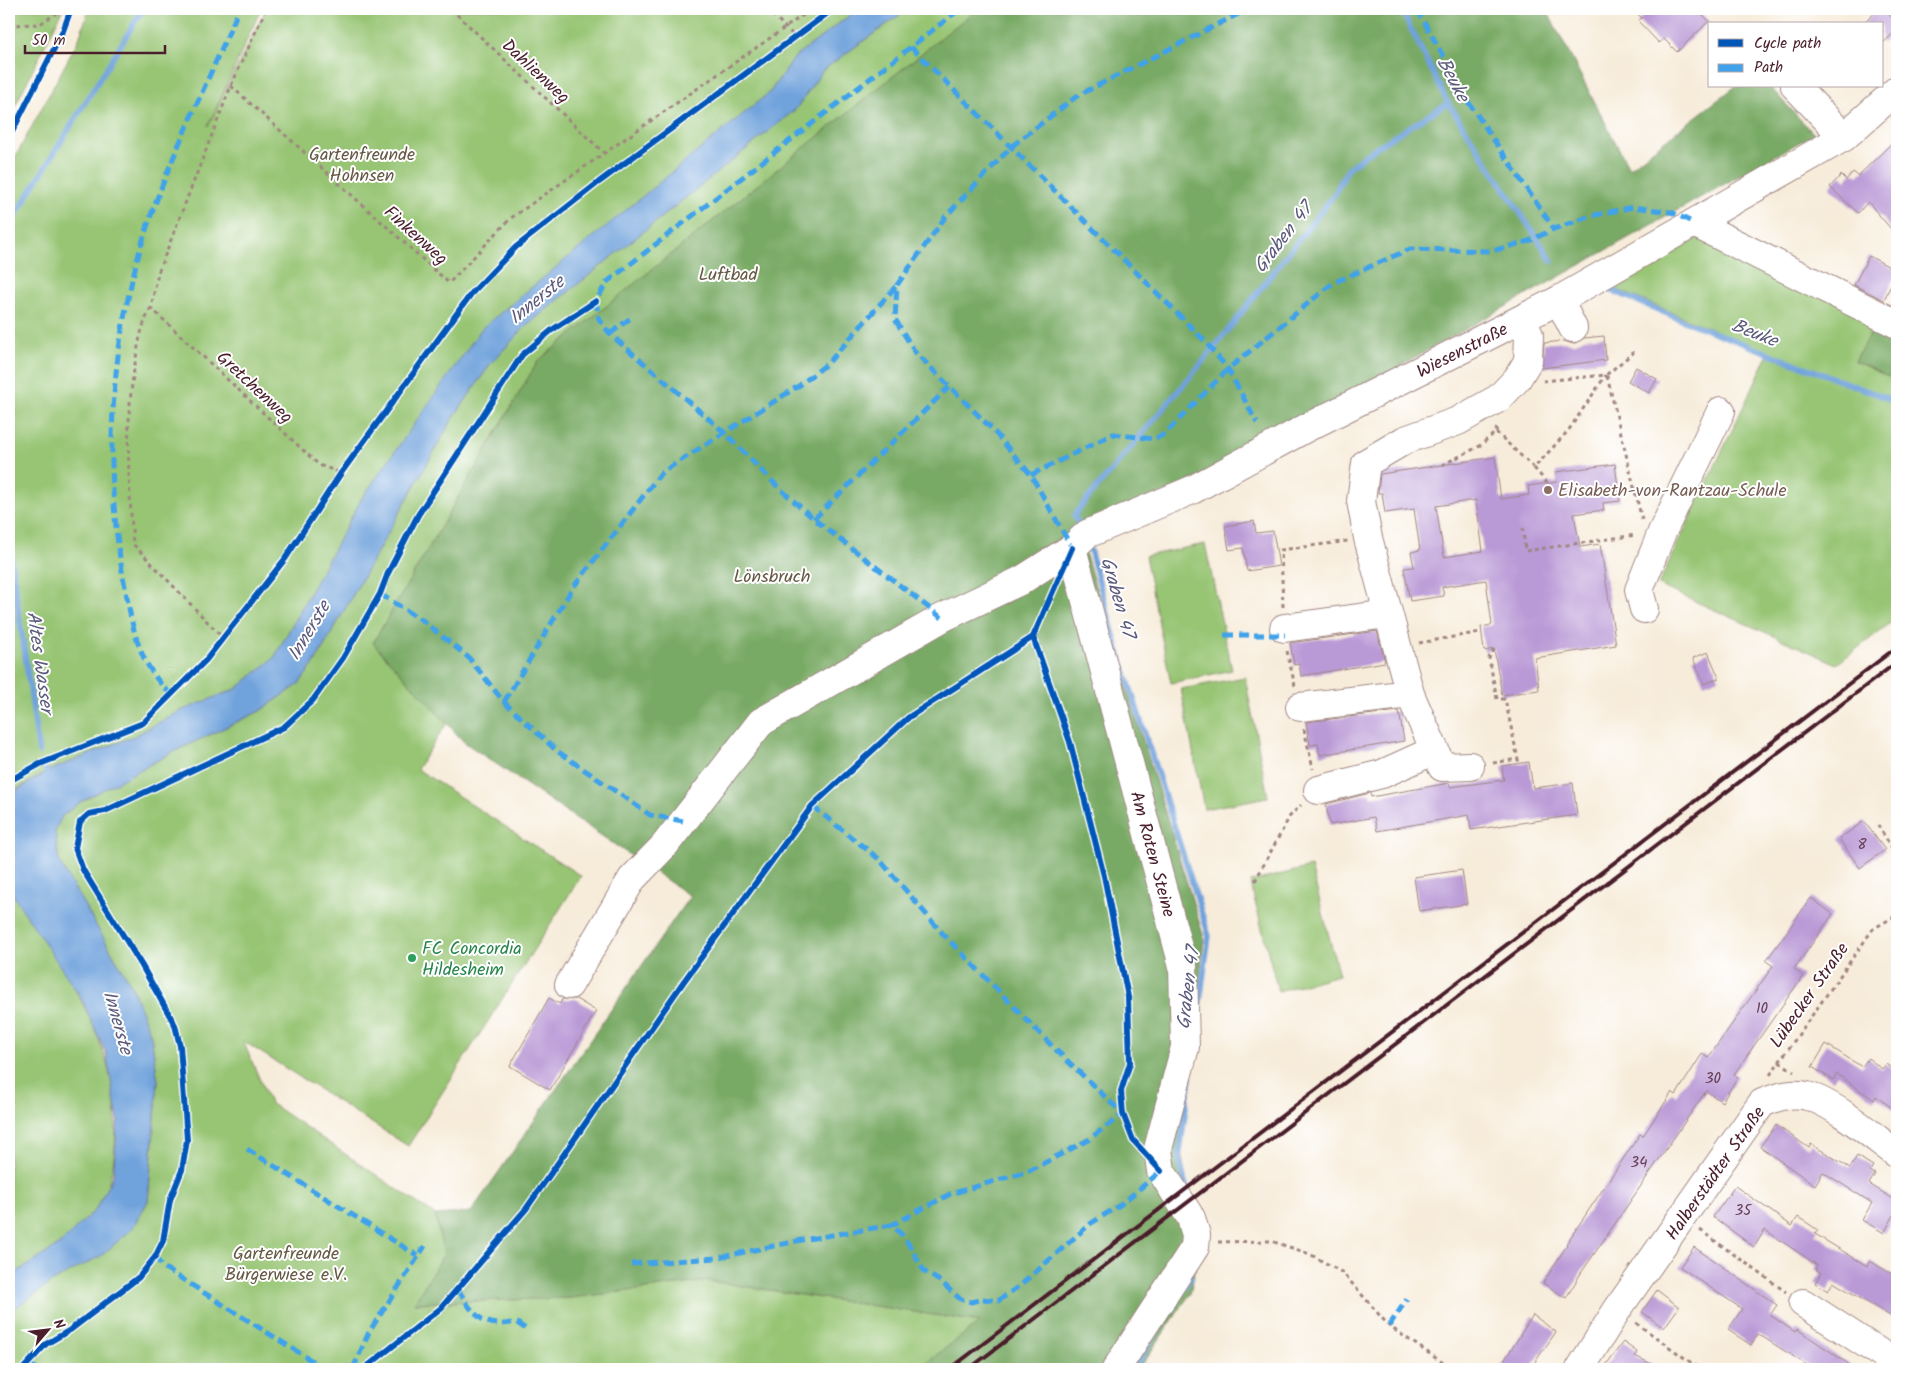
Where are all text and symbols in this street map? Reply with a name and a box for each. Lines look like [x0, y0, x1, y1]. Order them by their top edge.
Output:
scale bar [25, 22, 165, 54]
legend [1708, 22, 1884, 88]
text: 50 m [32, 29, 66, 53]
text: Cycle path [1754, 32, 1821, 56]
street label: Dahlienweg [494, 33, 576, 112]
water label: Beuke [1428, 52, 1478, 110]
text: Path [1754, 56, 1783, 80]
park label: Gartenfreunde Hohnsen [309, 141, 415, 191]
water label: Graben 47 [1246, 193, 1323, 280]
street label: Finkenweg [376, 199, 454, 273]
park label: Luftbad [698, 261, 759, 290]
water label: Innerste [503, 267, 574, 333]
water label: Beuke [1727, 311, 1784, 357]
street label: Wiesenstraße [1412, 316, 1514, 387]
street label: Gretchenweg [209, 345, 299, 431]
place label: Elisabeth-von-Rantzau-Schule [1558, 477, 1787, 506]
marker: Elisabeth-von-Rantzau-Schule [1542, 484, 1554, 496]
water label: Graben 47 [1091, 554, 1144, 645]
park label: Lönsbruch [734, 563, 810, 592]
water label: Innerste [280, 593, 341, 667]
water label: Altes Wasser [17, 609, 62, 719]
street label: Am Roten Steine [1121, 788, 1182, 921]
house number: 8 [1857, 833, 1867, 857]
place label: FC Concordia Hildesheim [422, 935, 522, 985]
street label: Lübecker Straße [1763, 937, 1857, 1055]
water label: Graben 47 [1169, 941, 1209, 1031]
marker: FC Concordia Hildesheim [406, 952, 418, 964]
water label: Innerste [94, 987, 141, 1060]
house number: 10 [1756, 997, 1769, 1021]
house number: 30 [1705, 1067, 1722, 1091]
street label: Halberstädter Straße [1659, 1101, 1774, 1247]
house number: 34 [1631, 1151, 1647, 1175]
house number: 35 [1735, 1199, 1752, 1223]
park label: Gartenfreunde Bürgerwiese e.V. [225, 1240, 347, 1290]
north arrow [22, 1306, 72, 1356]
text: N [47, 1315, 70, 1334]

